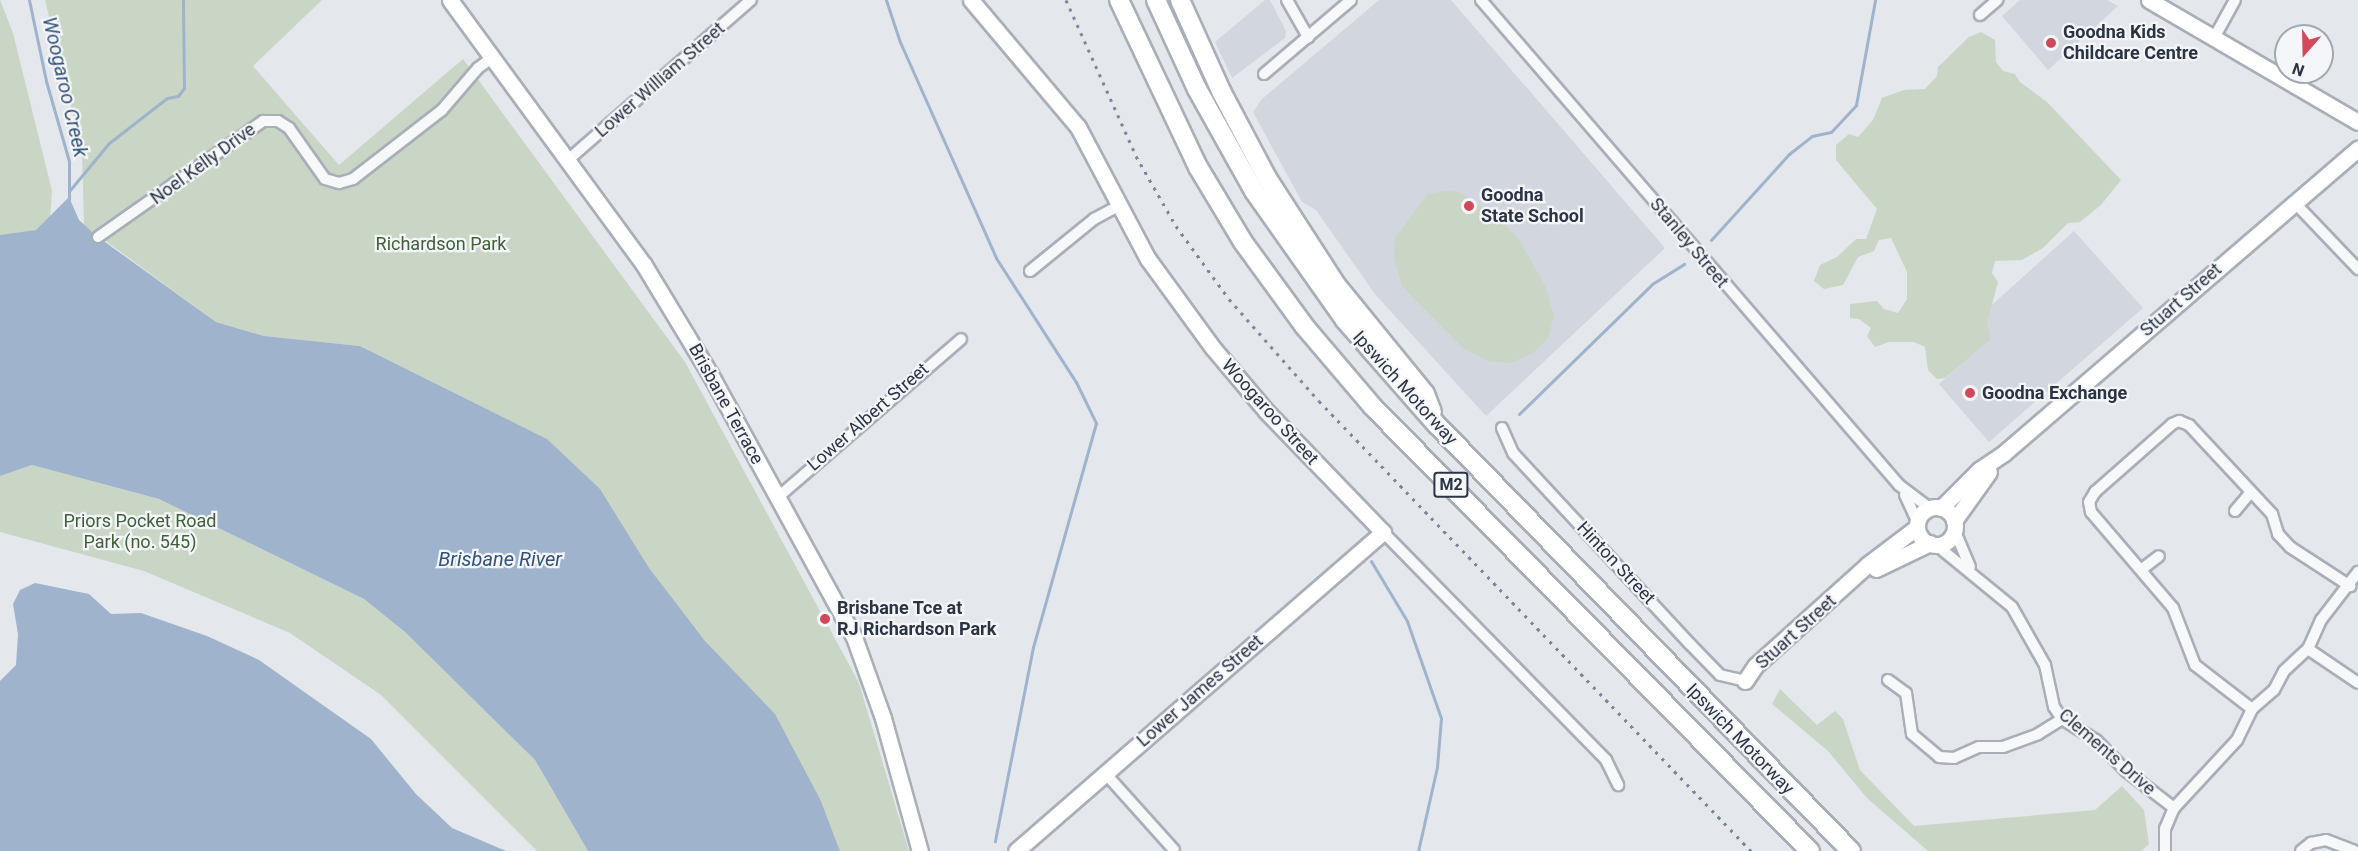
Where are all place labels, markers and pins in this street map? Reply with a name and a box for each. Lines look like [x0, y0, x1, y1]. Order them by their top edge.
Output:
place label: Goodna Kids Childcare Centre [2063, 22, 2198, 64]
marker: Goodna Kids Childcare Centre [2044, 36, 2058, 50]
place label: Goodna State School [1481, 185, 1584, 228]
marker: Goodna State School [1462, 199, 1476, 213]
place label: Goodna Exchange [1982, 382, 2127, 404]
marker: Goodna Exchange [1963, 386, 1977, 400]
place label: Brisbane Tce at RJ Richardson Park [837, 598, 996, 640]
marker: Brisbane Tce at RJ Richardson Park [818, 612, 832, 626]

